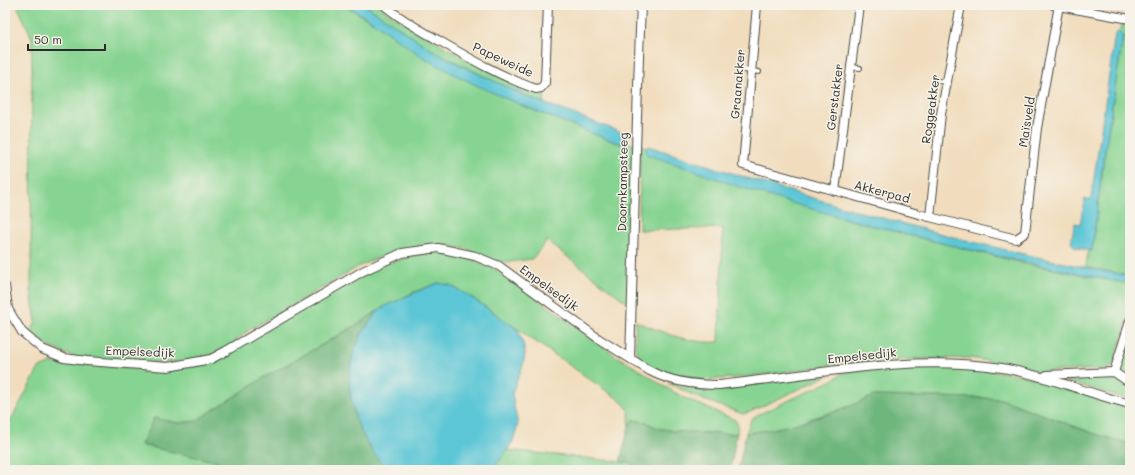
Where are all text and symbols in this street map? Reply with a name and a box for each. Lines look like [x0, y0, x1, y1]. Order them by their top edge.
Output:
scale bar [28, 26, 105, 52]
text: 50 m [34, 31, 62, 47]
street label: Papeweide [471, 38, 536, 80]
street label: Graanakker [726, 48, 748, 120]
street label: Gerstakker [822, 63, 846, 131]
street label: Roggeakker [917, 73, 943, 145]
street label: Maïsveld [1014, 95, 1038, 148]
street label: Doornkampsteeg [613, 132, 631, 232]
street label: Akkerpad [853, 176, 912, 206]
street label: Empelsedijk [517, 260, 582, 314]
street label: Empelsedijk [105, 342, 175, 360]
street label: Empelsedijk [827, 343, 897, 367]

